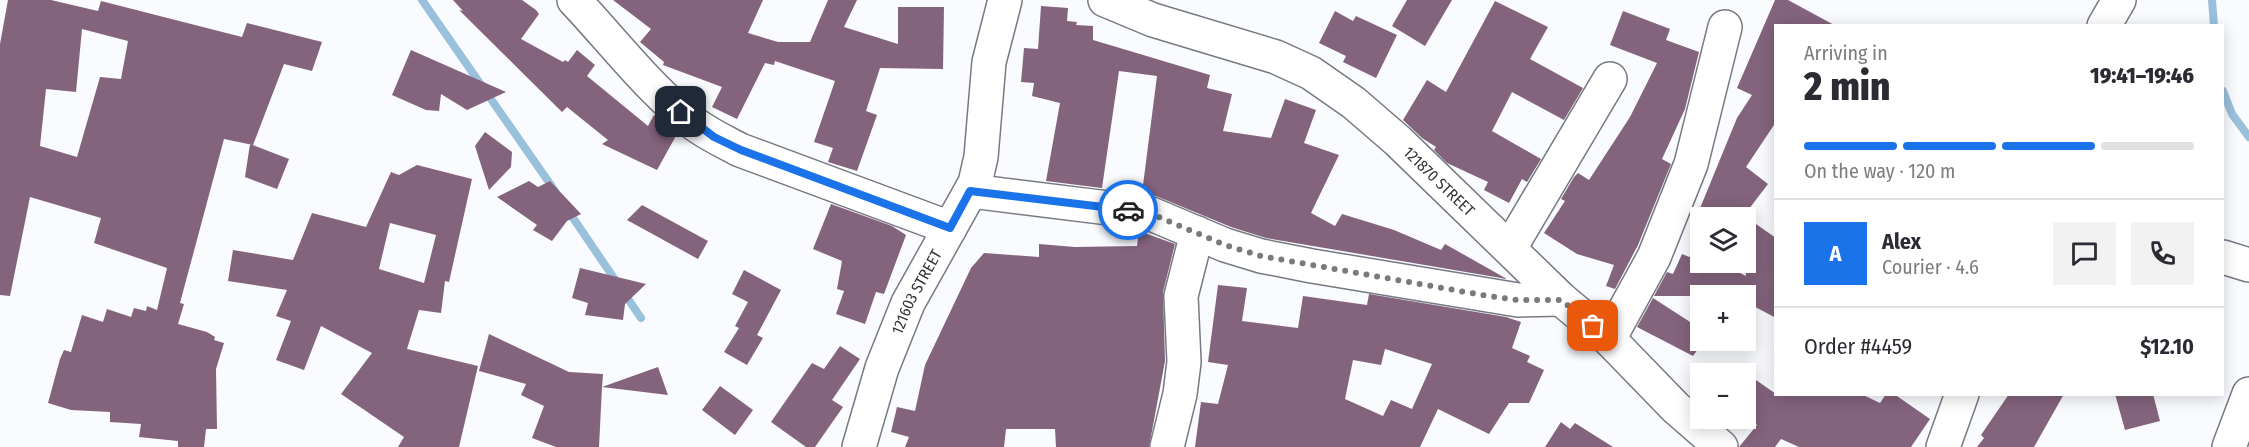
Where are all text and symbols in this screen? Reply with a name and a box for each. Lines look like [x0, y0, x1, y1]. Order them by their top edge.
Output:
text: Arriving in [1804, 41, 1888, 65]
text: 19:41–19:46 [2090, 62, 2194, 89]
text: 2 min [1804, 64, 1890, 110]
pin [655, 86, 706, 137]
icon: home [664, 95, 697, 128]
street label: 121870 STREET [1399, 143, 1479, 220]
text: On the way · 120 m [1804, 159, 1955, 183]
courier [1098, 180, 1158, 240]
icon: car [1112, 194, 1145, 227]
map controls [1690, 207, 1756, 429]
button: layers [1690, 207, 1756, 273]
button: chat [2053, 222, 2116, 285]
button: phone [2131, 222, 2194, 285]
text: Alex [1882, 228, 1921, 255]
text: A [1830, 240, 1841, 267]
street label: 121603 STREET [888, 246, 946, 337]
text: Courier · 4.6 [1882, 255, 1979, 279]
button: + [1690, 285, 1756, 351]
pin [1567, 300, 1618, 351]
icon: bag [1576, 309, 1609, 342]
text: Order #4459 [1804, 333, 1912, 360]
text: $12.10 [2140, 333, 2194, 360]
button: − [1690, 363, 1756, 429]

